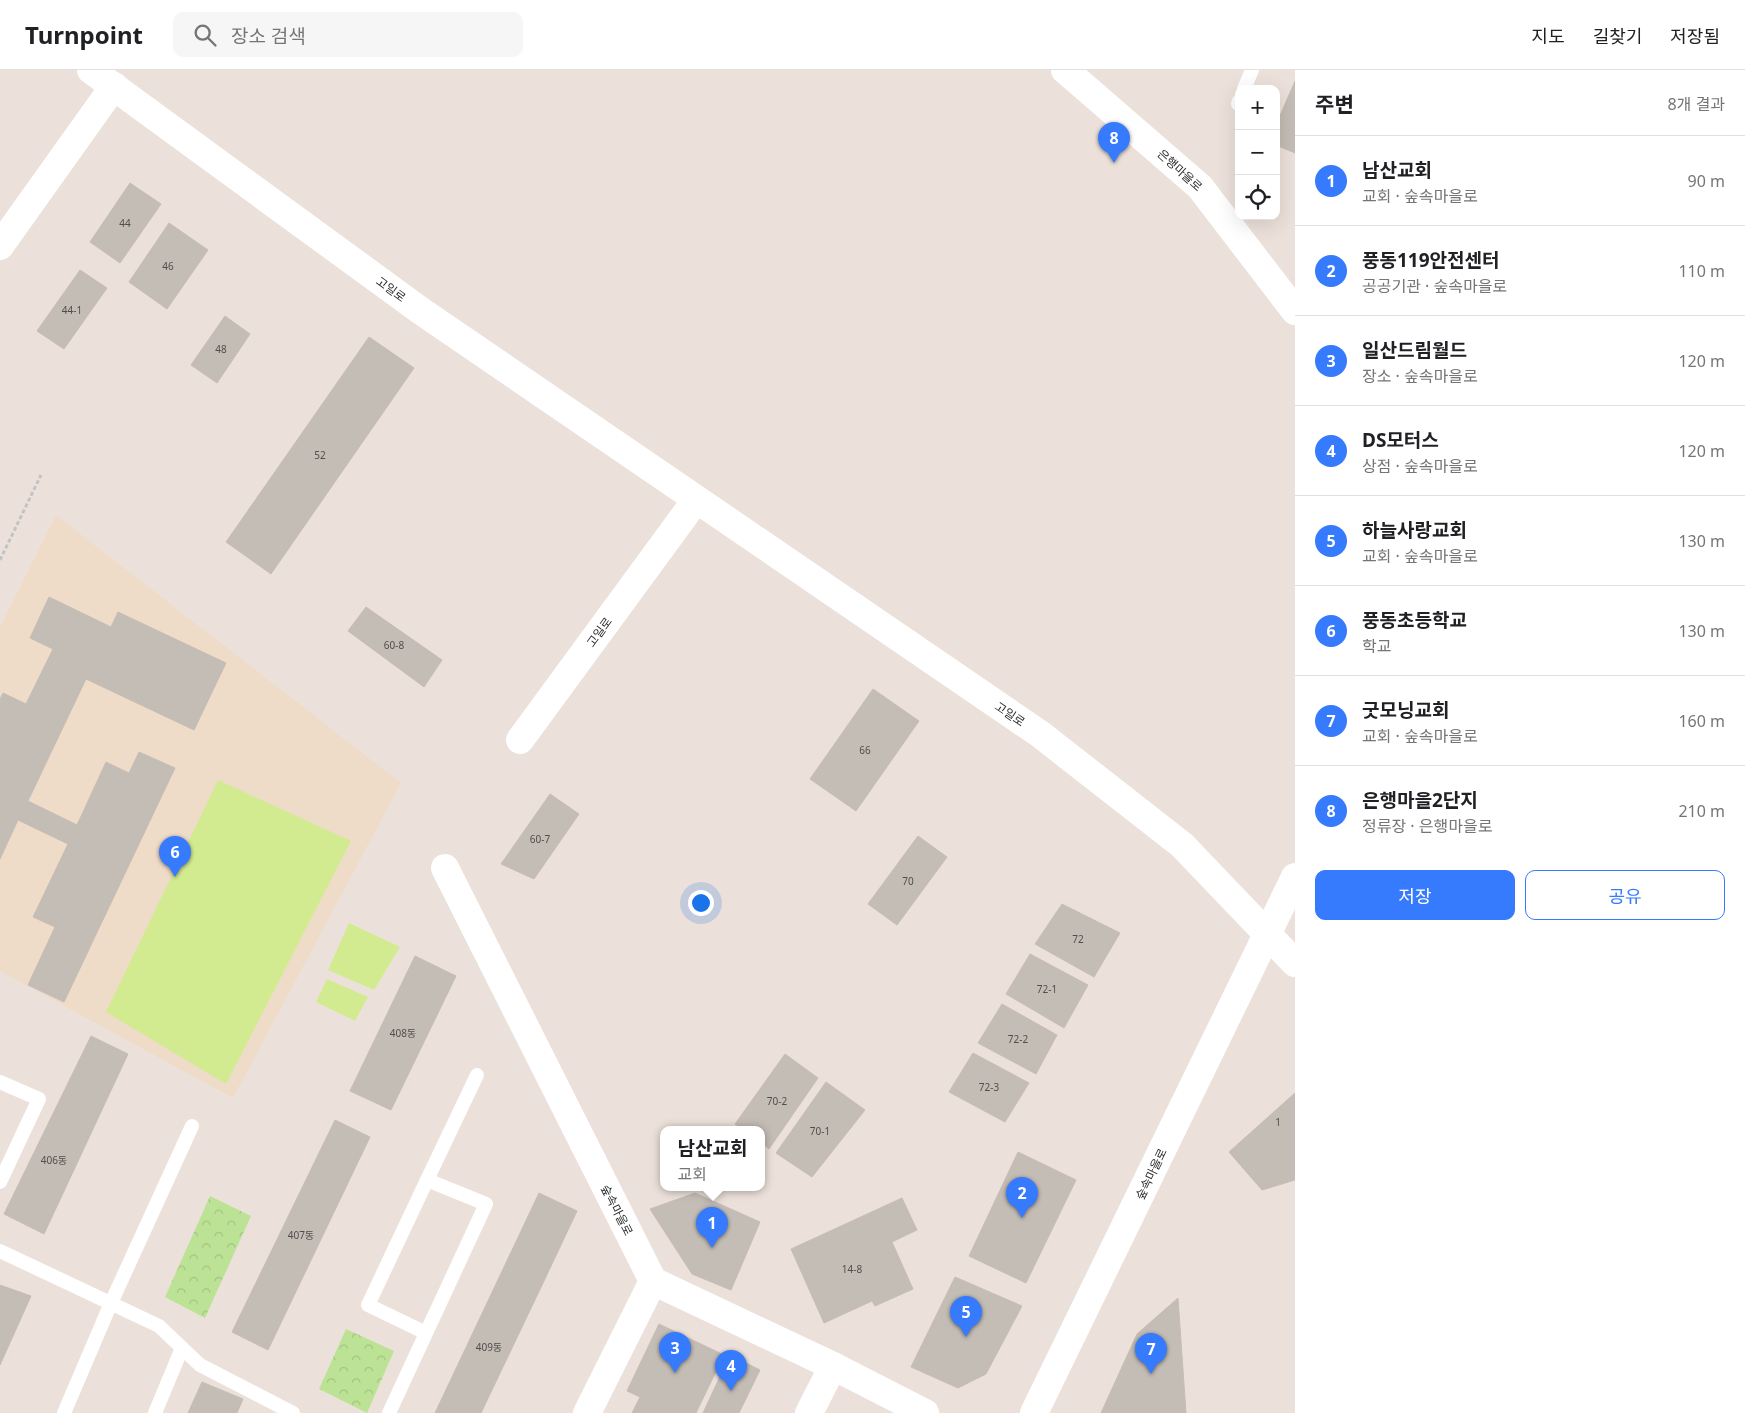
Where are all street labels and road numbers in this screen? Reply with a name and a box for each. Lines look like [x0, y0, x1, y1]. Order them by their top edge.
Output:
street label: 은행마을로 [1154, 145, 1206, 195]
street label: 고일로 [373, 272, 409, 306]
street label: 고일로 [582, 614, 616, 650]
street label: 고일로 [992, 698, 1028, 730]
street label: 숲속마을로 [1131, 1145, 1171, 1203]
street label: 숲속마을로 [597, 1182, 637, 1238]

